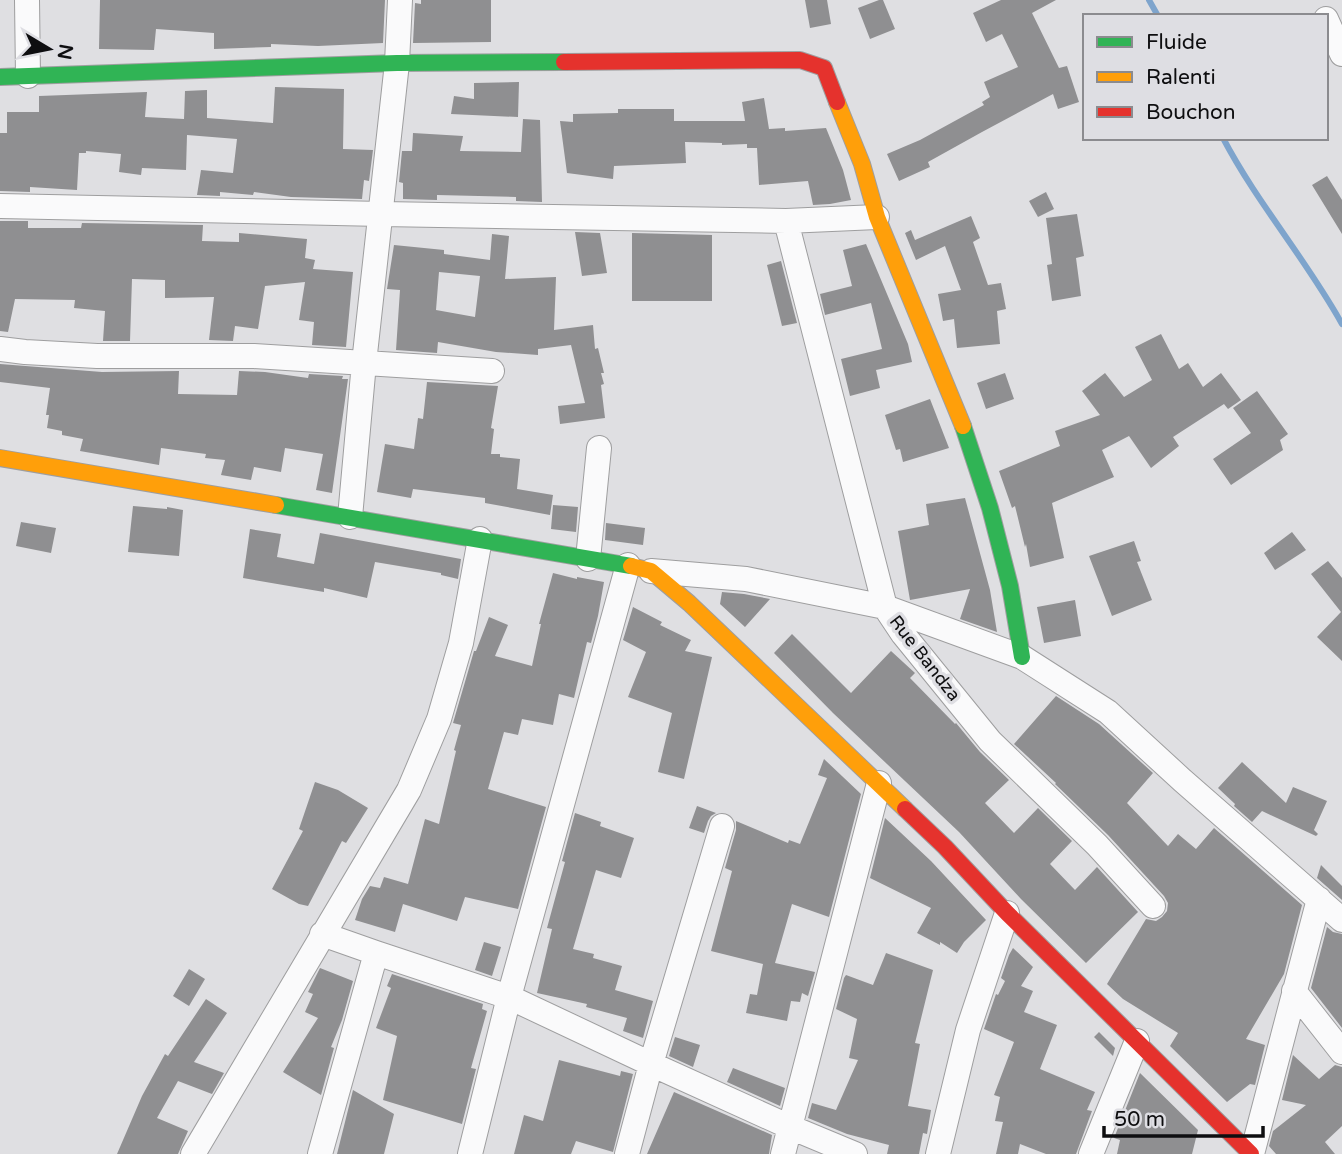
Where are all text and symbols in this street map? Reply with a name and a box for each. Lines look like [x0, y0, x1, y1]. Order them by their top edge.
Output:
north arrow [14, 14, 84, 84]
legend [1083, 14, 1328, 140]
text: Fluide [1146, 30, 1207, 55]
text: N [53, 42, 77, 61]
text: Ralenti [1146, 65, 1216, 90]
text: Bouchon [1146, 100, 1236, 125]
street label: Rue Bandza [885, 611, 965, 705]
scale bar [1104, 1094, 1263, 1138]
text: 50 m [1114, 1107, 1165, 1132]

